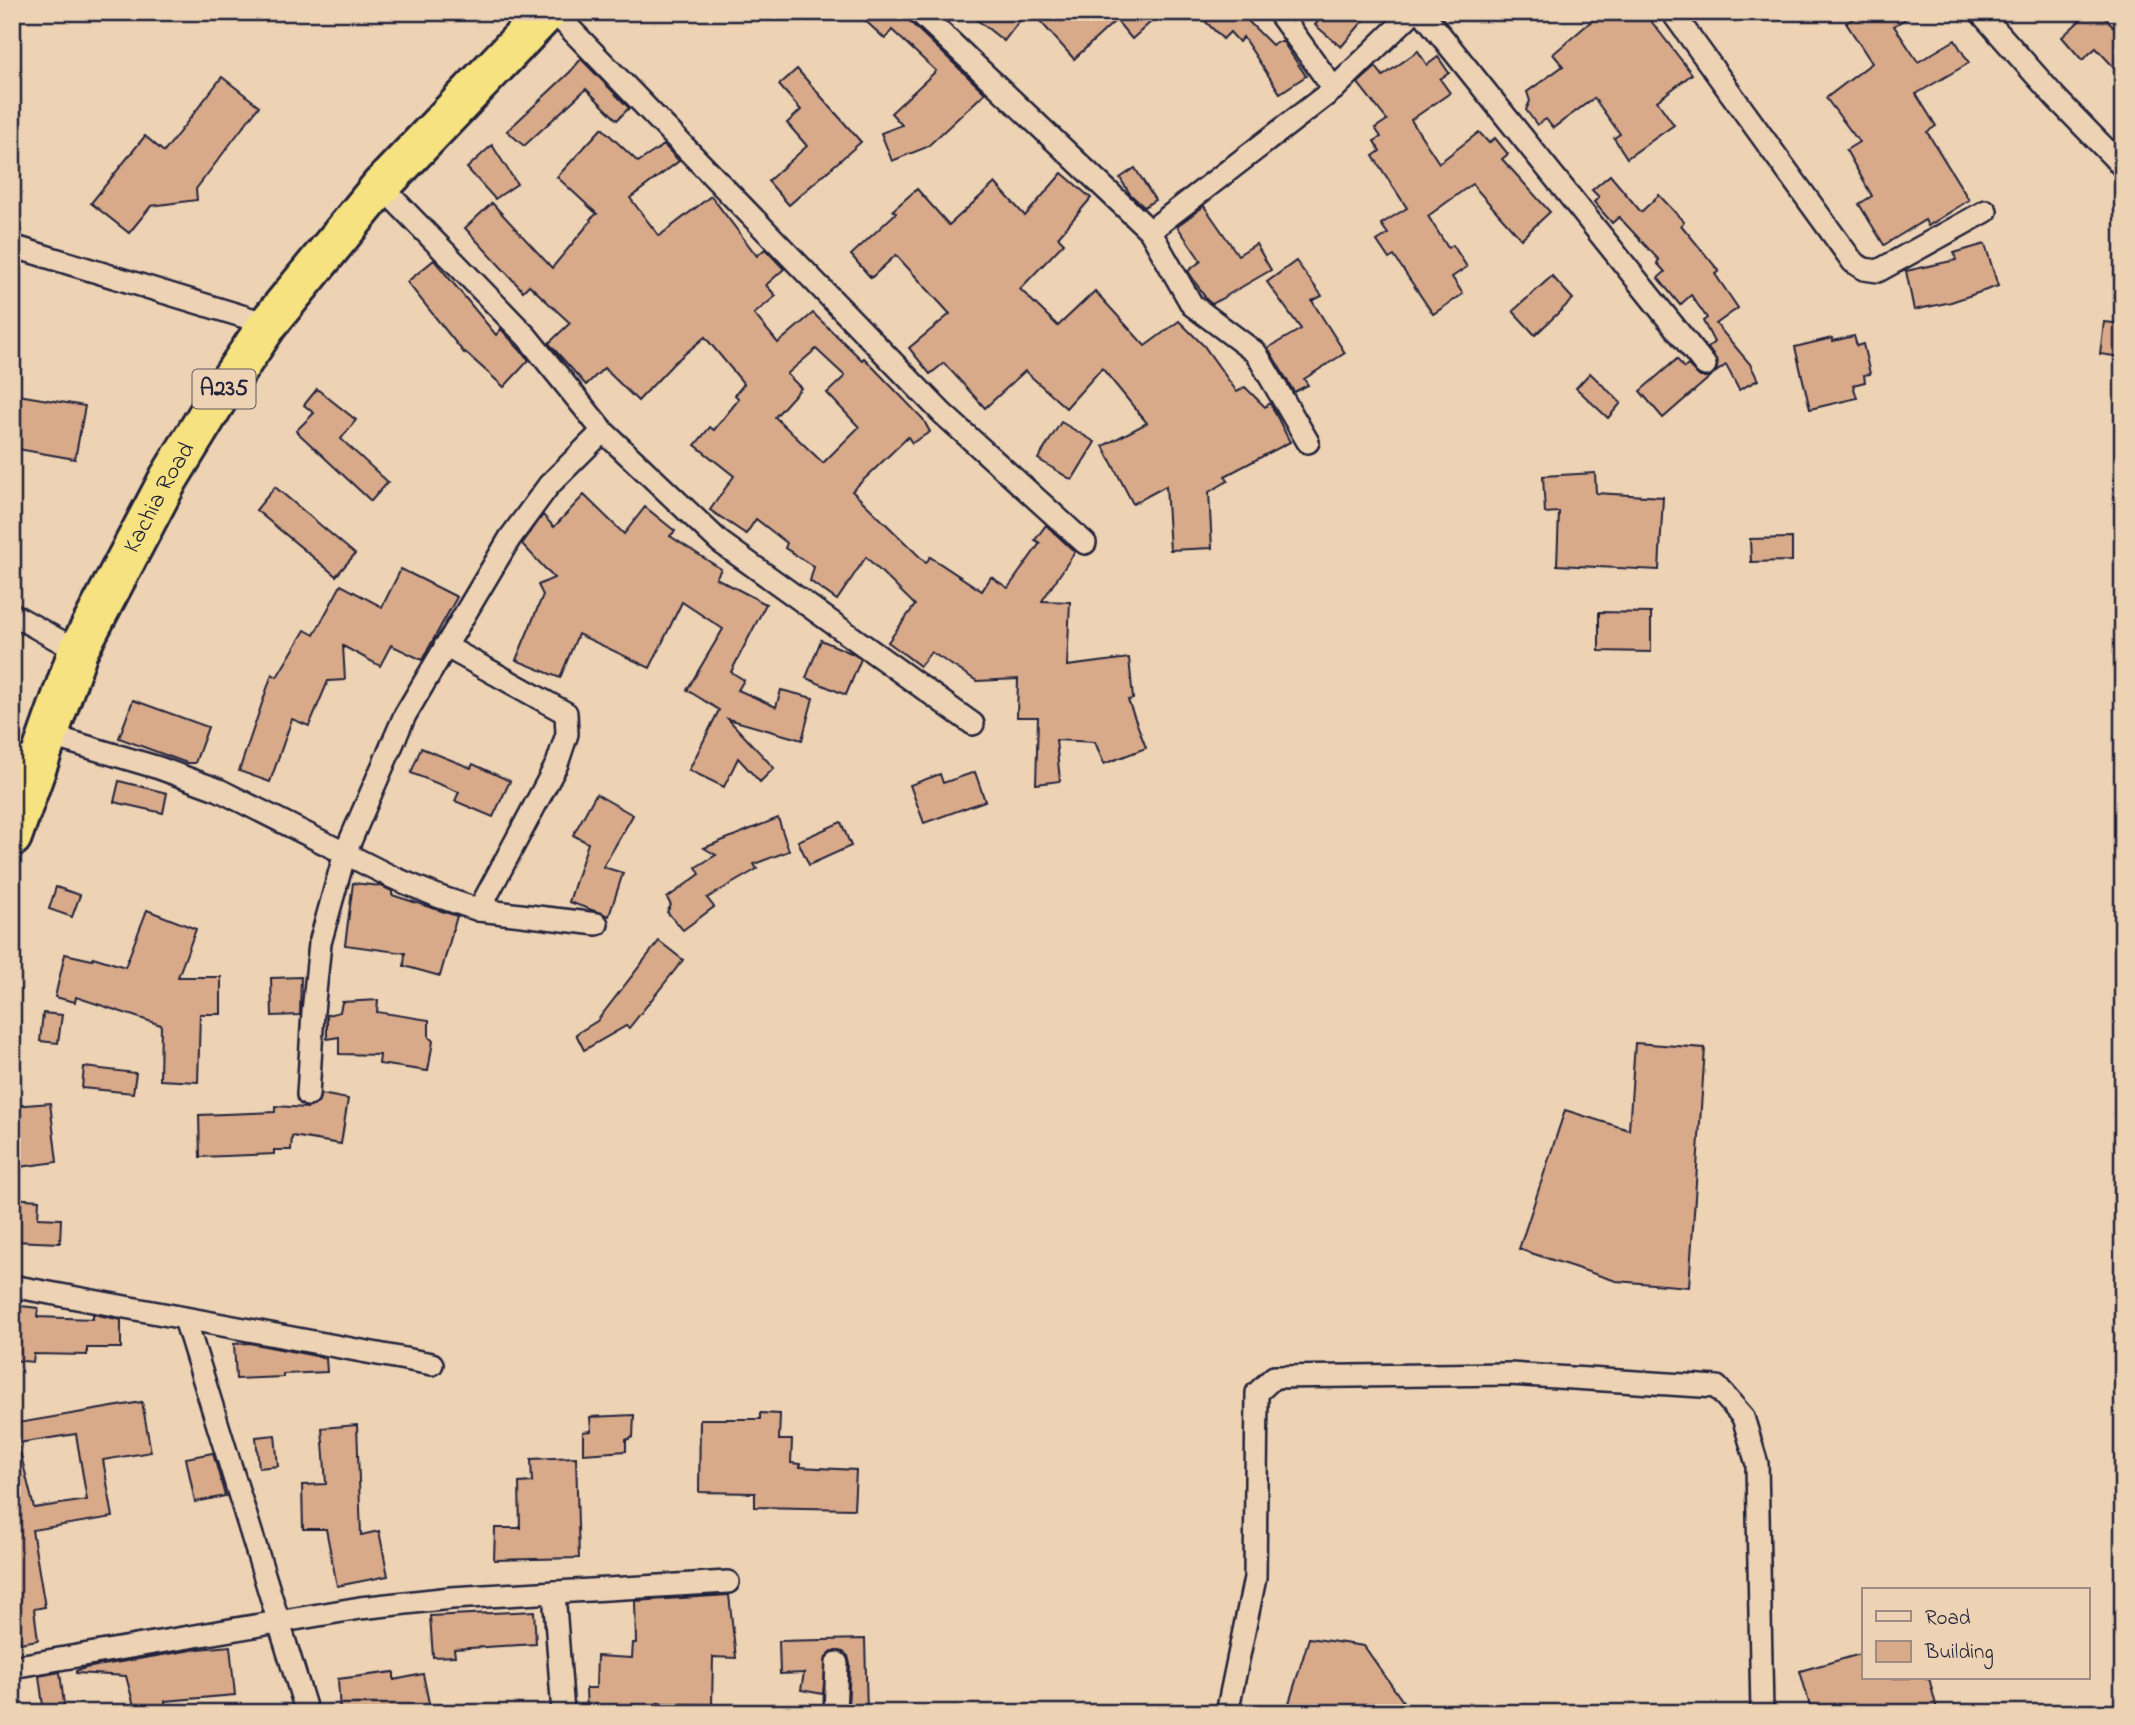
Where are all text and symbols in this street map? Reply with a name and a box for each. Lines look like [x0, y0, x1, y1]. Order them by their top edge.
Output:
road number: A235 [192, 370, 256, 408]
street label: Kachia Road [115, 435, 205, 560]
legend [1862, 1588, 2090, 1680]
text: Road [1925, 1604, 1971, 1634]
text: Building [1924, 1638, 1994, 1670]

